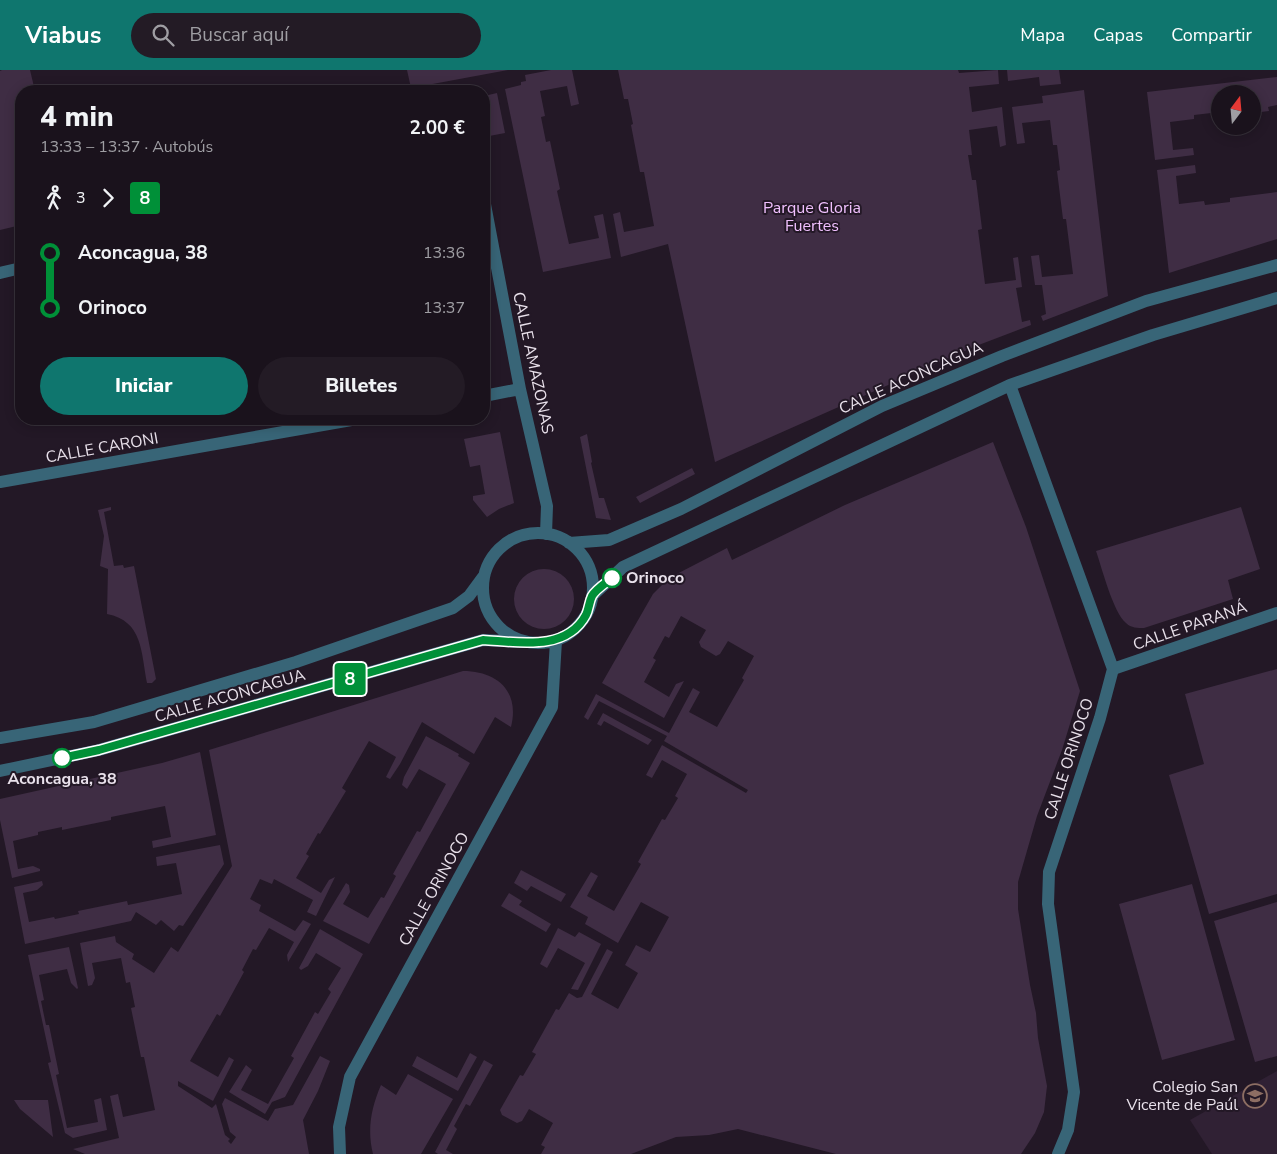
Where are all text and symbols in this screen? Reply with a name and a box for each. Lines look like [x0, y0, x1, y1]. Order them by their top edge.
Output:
search box [131, 13, 481, 58]
text: Viabus [25, 19, 101, 51]
icon: search [149, 21, 177, 49]
text: Buscar aquí [189, 22, 289, 48]
text: Mapa [1020, 23, 1065, 47]
text: Capas [1093, 23, 1143, 47]
text: Compartir [1171, 23, 1252, 47]
north arrow [1211, 85, 1261, 135]
map controls [1211, 85, 1261, 135]
text: 4 min [40, 98, 114, 136]
text: 2.00 € [410, 115, 465, 141]
text: 13:33 – 13:37 · Autobús [40, 136, 213, 158]
icon: walk [40, 184, 68, 212]
icon: forward [94, 184, 122, 212]
text: 8 [140, 186, 150, 210]
text: 3 [76, 187, 86, 209]
park label: Parque Gloria Fuertes [763, 197, 861, 237]
text: Aconcagua, 38 [78, 240, 208, 266]
text: 13:36 [423, 242, 465, 264]
street label: CALLE AMAZONAS [507, 290, 559, 436]
text: Orinoco [78, 295, 147, 321]
text: 13:37 [423, 297, 465, 319]
street label: CALLE ACONCAGUA [835, 336, 987, 420]
button: Iniciar [40, 357, 248, 415]
button: Billetes [258, 357, 465, 415]
street label: CALLE CARONI [44, 427, 160, 469]
place label: Orinoco [626, 567, 684, 589]
marker: Orinoco [602, 568, 622, 588]
street label: CALLE PARANÁ [1130, 596, 1250, 656]
line badge: 8 [334, 663, 366, 695]
street label: CALLE ACONCAGUA [152, 664, 308, 728]
text: 8 [345, 667, 355, 691]
street label: CALLE ORINOCO [1039, 695, 1099, 823]
marker: Aconcagua, 38 [52, 748, 72, 768]
place label: Aconcagua, 38 [7, 768, 117, 790]
street label: CALLE ORINOCO [394, 828, 474, 950]
place label: Colegio San Vicente de Paúl [1125, 1076, 1238, 1116]
school or university icon: Colegio San Vicente de Paúl [1242, 1083, 1268, 1109]

